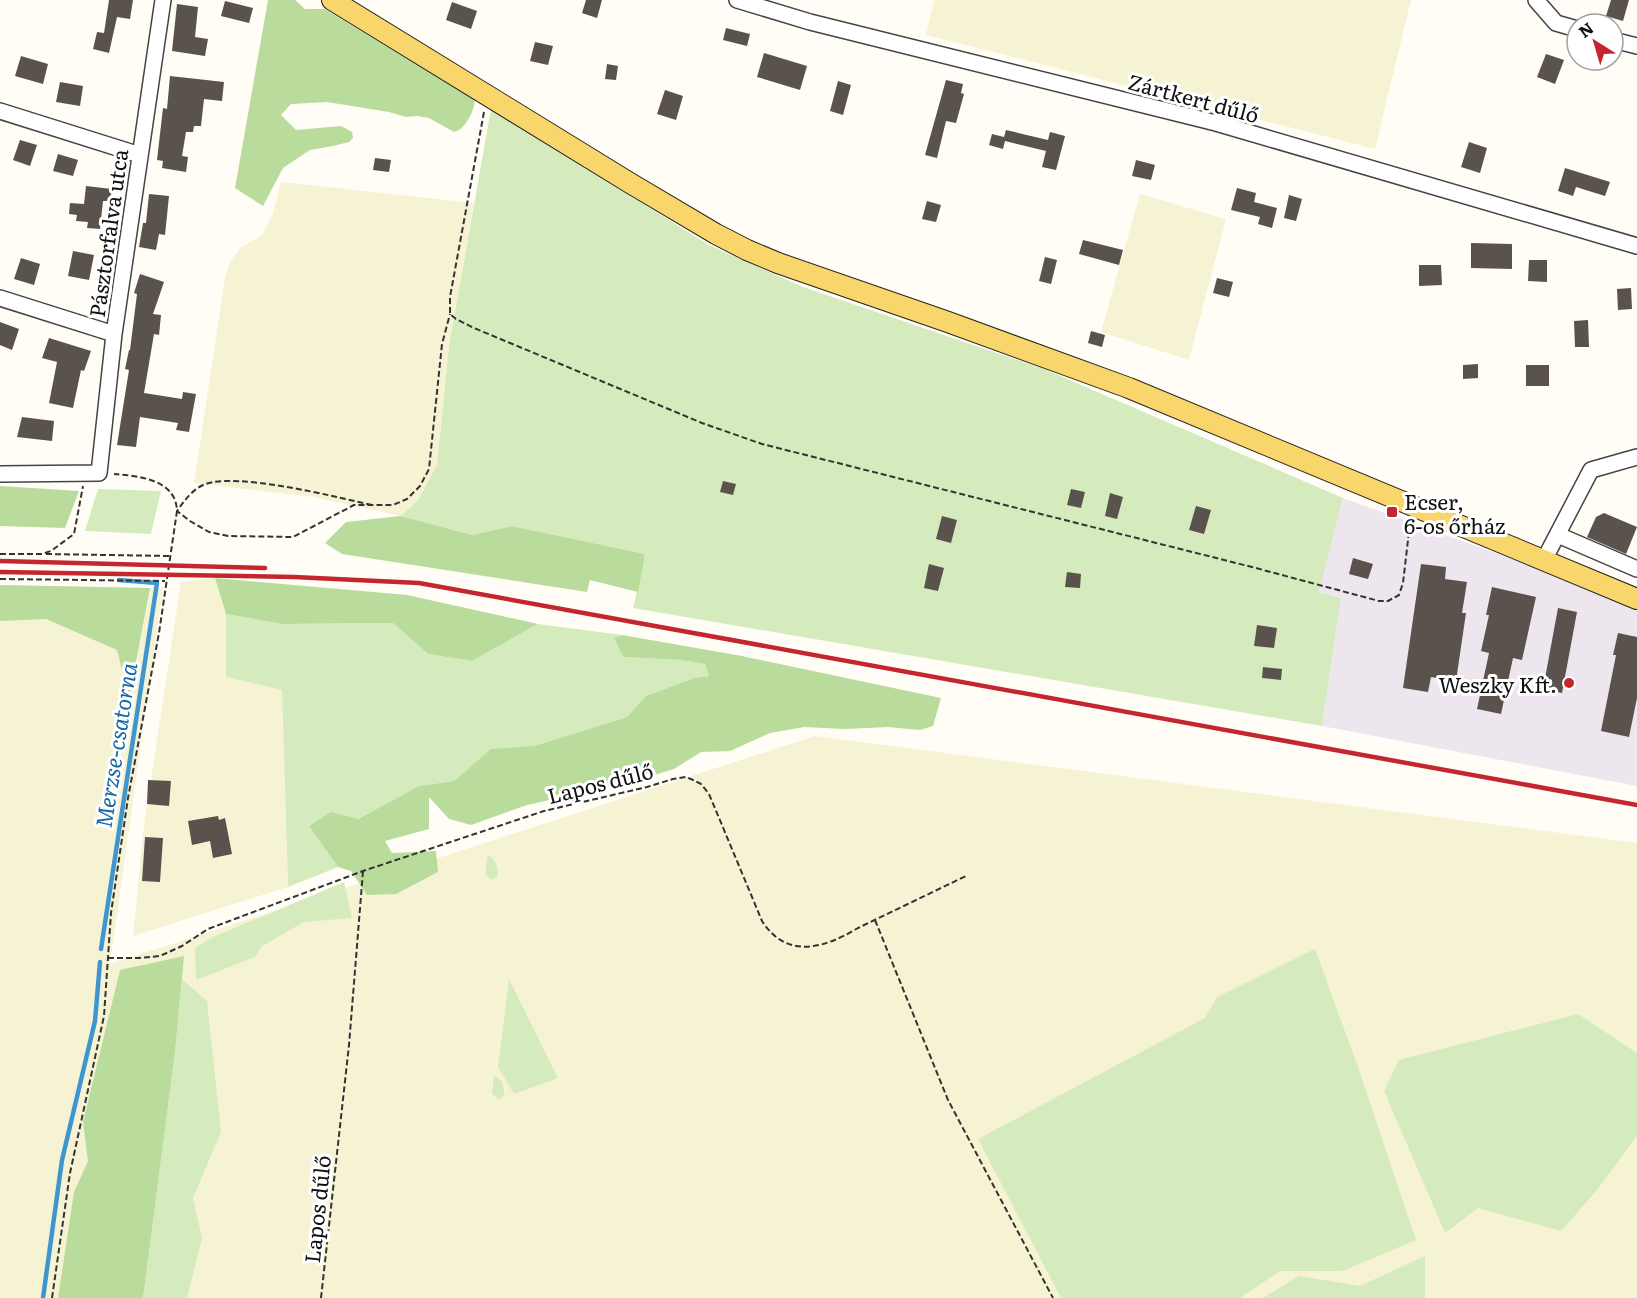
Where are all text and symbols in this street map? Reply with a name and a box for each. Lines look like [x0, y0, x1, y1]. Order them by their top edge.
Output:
north arrow [1565, 12, 1625, 72]
text: N [1573, 16, 1598, 43]
street label: Zártkert dűlő [1125, 65, 1263, 129]
street label: Pásztorfalva utca [80, 146, 134, 319]
place label: Ecser, 6-os őrház [1404, 485, 1505, 540]
marker: Ecser, 6-os őrház [1385, 505, 1399, 519]
water label: Merzse-csatorna [86, 660, 144, 830]
place label: Weszky Kft. [1438, 668, 1557, 699]
marker: Weszky Kft. [1562, 676, 1576, 690]
street label: Lapos dűlő [544, 754, 656, 810]
street label: Lapos dűlő [295, 1154, 337, 1264]

